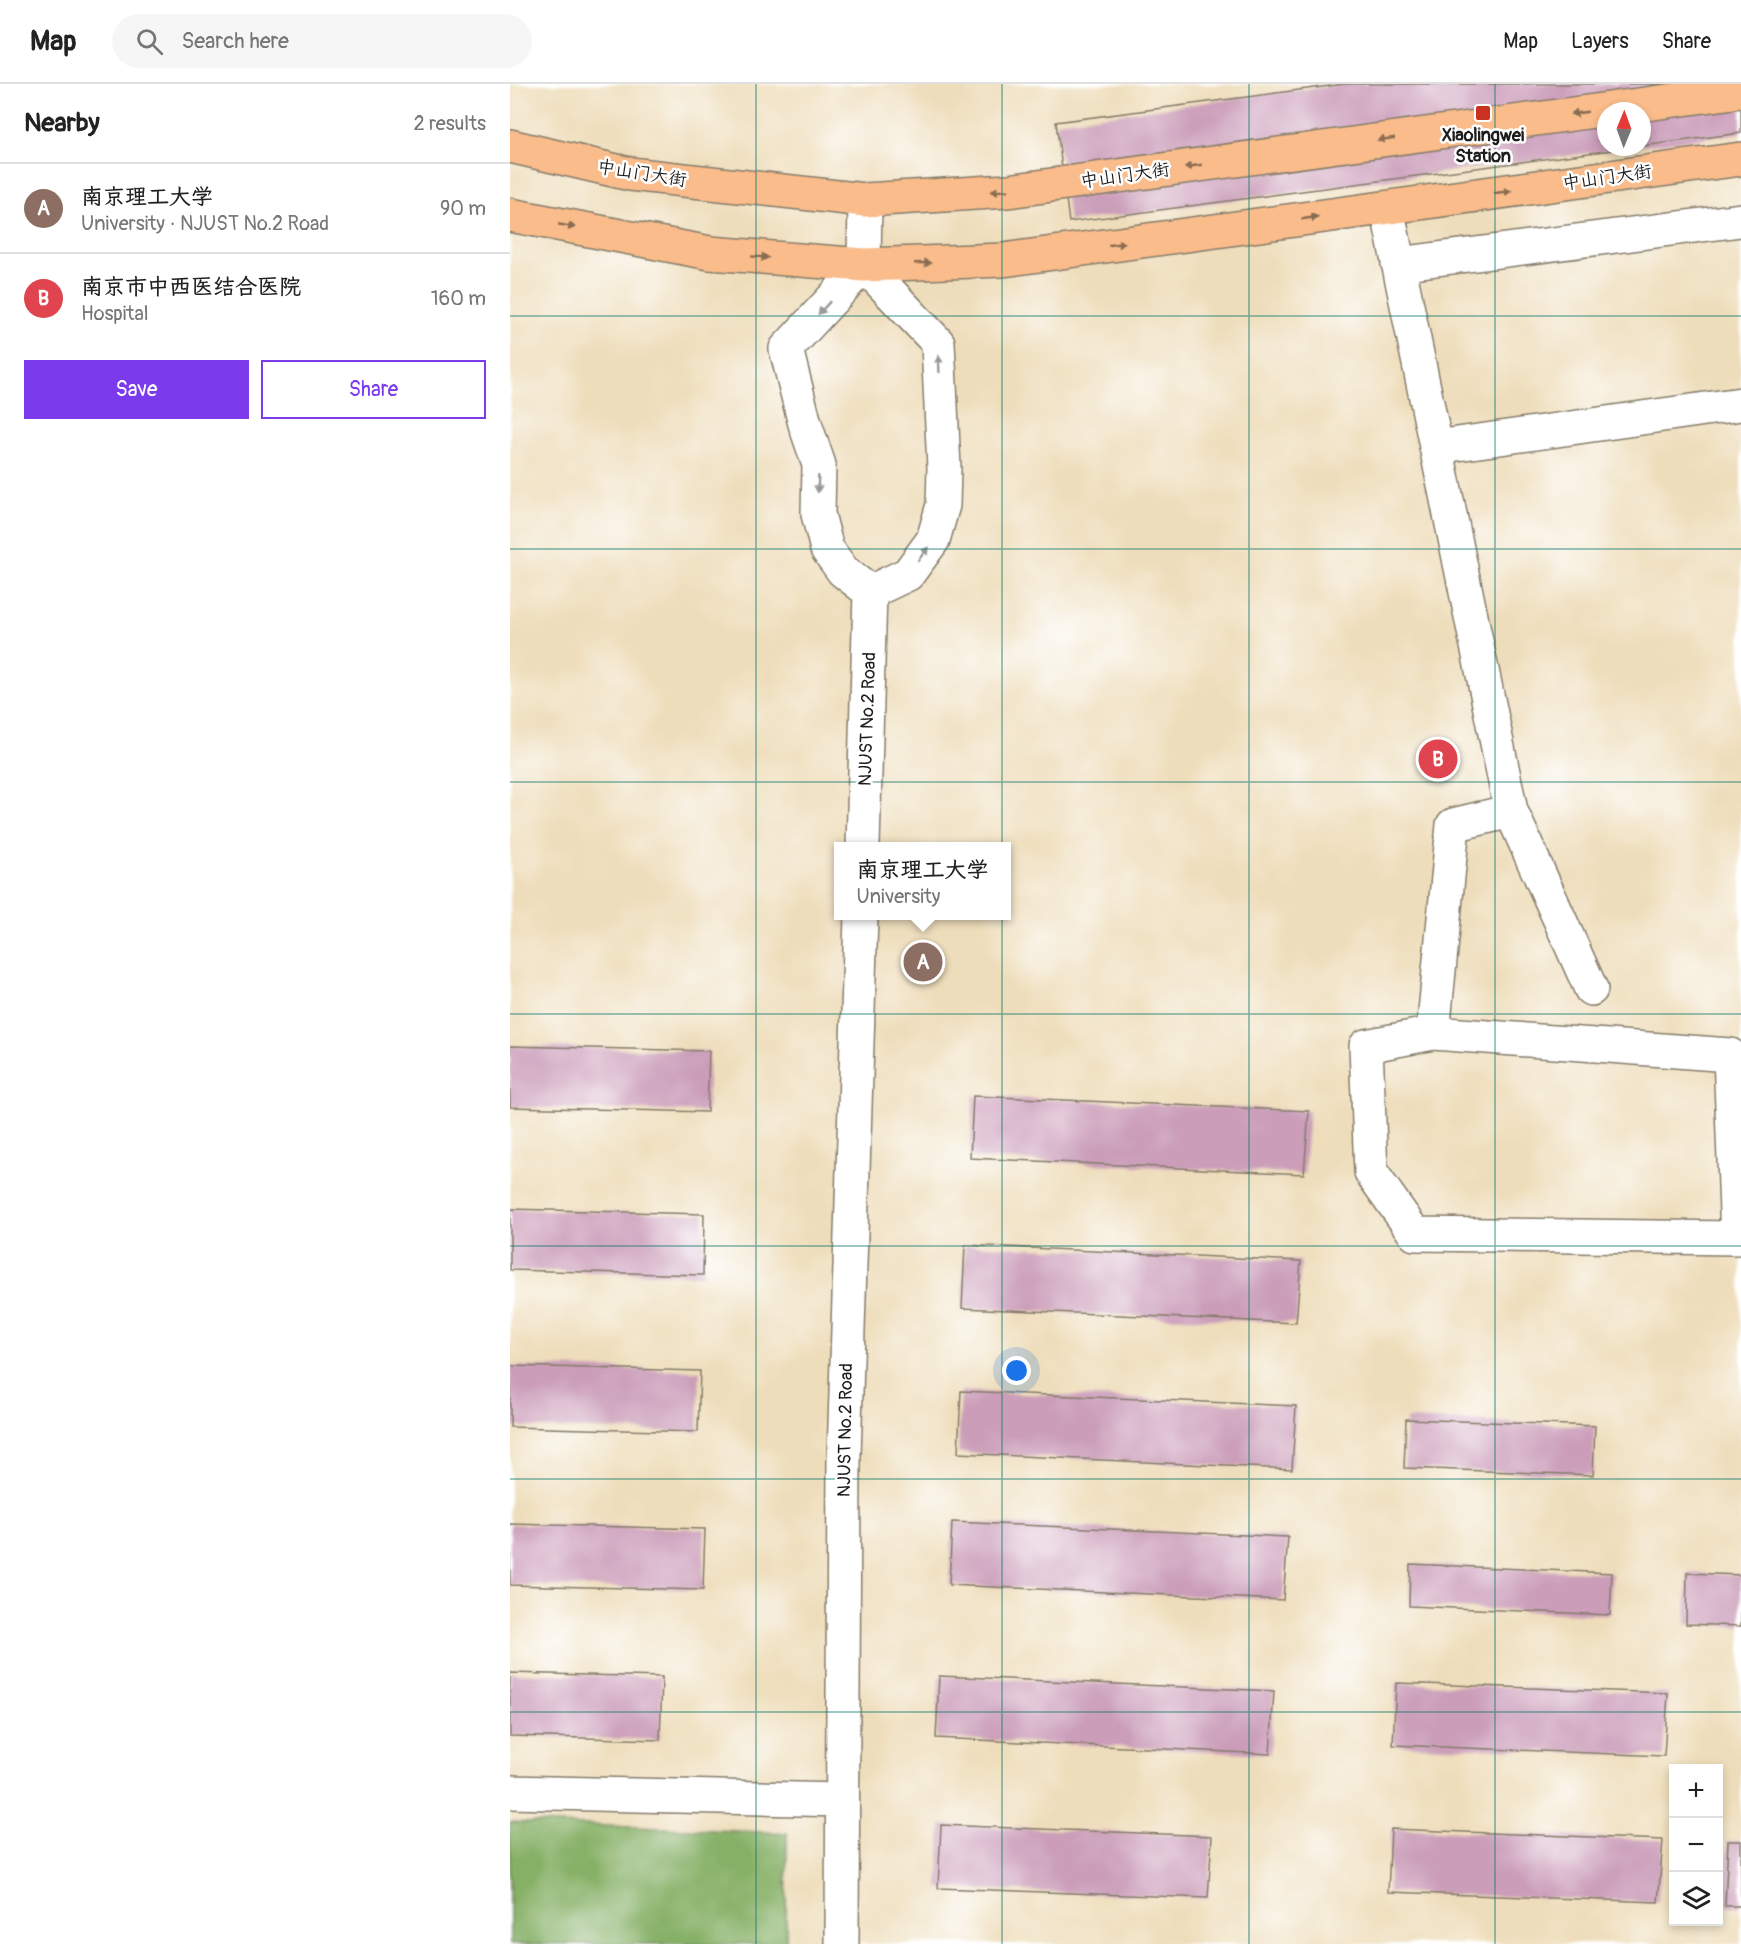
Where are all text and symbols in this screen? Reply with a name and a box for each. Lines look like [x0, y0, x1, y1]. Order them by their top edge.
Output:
search box [112, 14, 532, 68]
text: Map [30, 24, 76, 59]
icon: search [133, 25, 166, 58]
text: Search here [181, 27, 289, 55]
text: Map [1503, 28, 1538, 55]
text: Layers [1571, 28, 1629, 55]
text: Share [1662, 28, 1711, 55]
north arrow [1597, 102, 1651, 156]
marker: Xiaolingwei Station [1474, 104, 1492, 122]
text: Nearby [24, 107, 100, 139]
one-way arrow [1569, 108, 1588, 118]
text: 2 results [414, 111, 486, 136]
place label: Xiaolingwei Station [1442, 124, 1524, 168]
one-way arrow [1376, 135, 1395, 144]
street label: 中山门大街 [596, 155, 688, 192]
street label: 中山门大街 [1079, 158, 1171, 193]
street label: 中山门大街 [1561, 160, 1653, 195]
one-way arrow [1183, 161, 1202, 170]
text: 南京理工大学 [81, 183, 213, 211]
one-way arrow [990, 187, 1009, 196]
one-way arrow [1494, 187, 1513, 196]
text: A [37, 196, 50, 221]
text: 90 m [440, 196, 486, 221]
text: University · NJUST No.2 Road [81, 211, 329, 236]
one-way arrow [1300, 214, 1319, 223]
one-way arrow [558, 222, 577, 231]
one-way arrow [1107, 240, 1126, 249]
one-way arrow [750, 252, 769, 262]
one-way arrow [913, 258, 932, 267]
text: 南京市中西医结合医院 [81, 273, 301, 301]
text: B [38, 286, 49, 311]
text: 160 m [431, 286, 486, 311]
text: Hospital [81, 301, 148, 326]
one-way arrow [818, 301, 832, 315]
one-way arrow [934, 354, 943, 373]
button: Save [24, 360, 249, 419]
button: Share [261, 360, 486, 419]
one-way arrow [814, 474, 823, 493]
one-way arrow [917, 546, 929, 562]
street label: NJUST No.2 Road [854, 652, 881, 786]
pin: B [1418, 736, 1458, 782]
popup [834, 842, 1011, 920]
text: 南京理工大学 [856, 856, 989, 884]
text: University [856, 884, 940, 909]
pin: A [904, 940, 942, 984]
your location [1002, 1356, 1031, 1385]
street label: NJUST No.2 Road [833, 1363, 858, 1497]
map controls [1669, 1764, 1723, 1926]
button: + [1669, 1764, 1723, 1818]
button: − [1669, 1818, 1723, 1872]
button: layers [1669, 1872, 1723, 1926]

